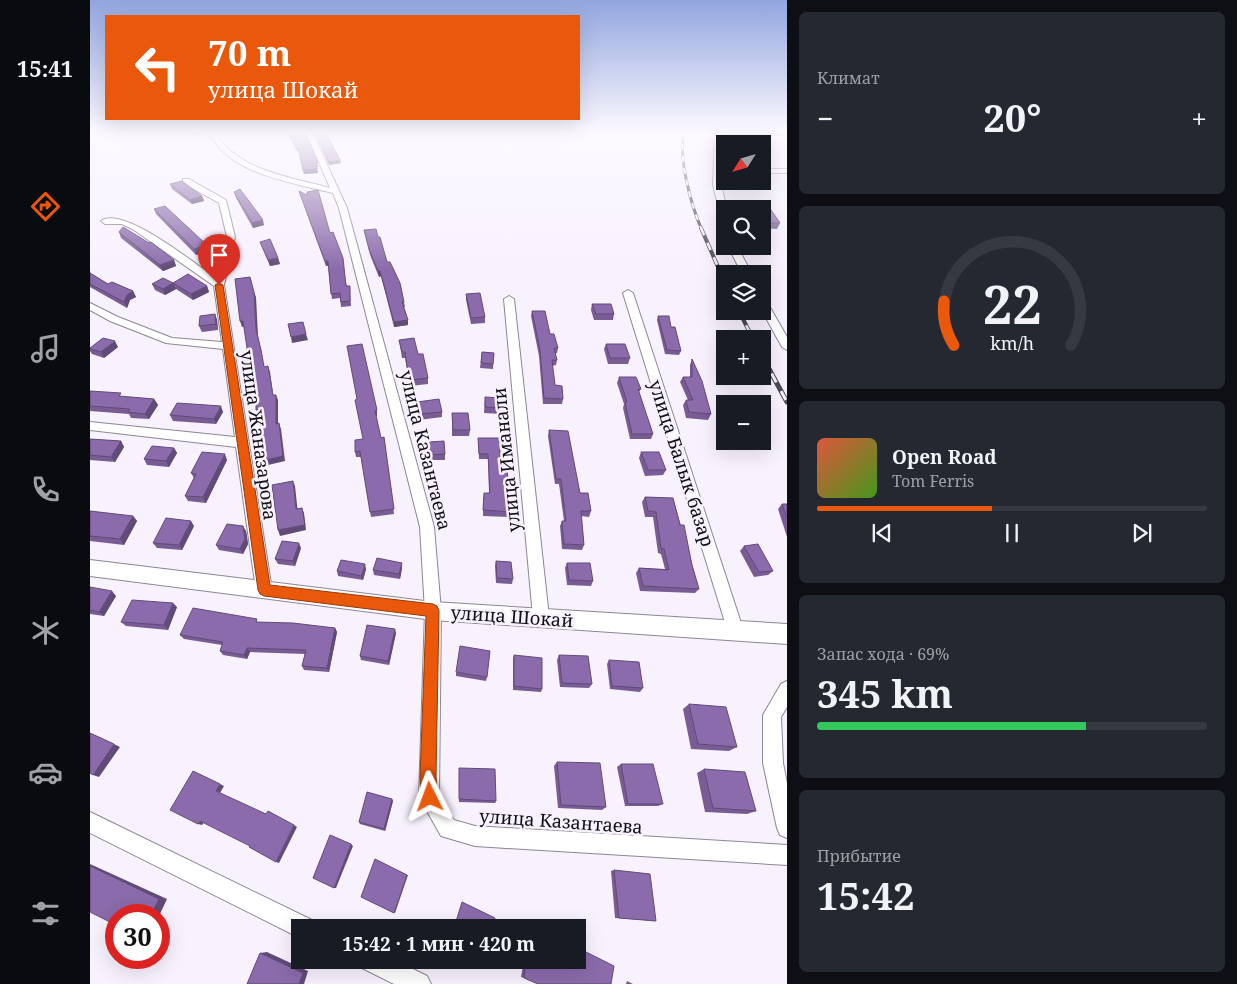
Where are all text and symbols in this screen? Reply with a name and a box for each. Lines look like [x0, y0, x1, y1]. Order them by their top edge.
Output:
text: 70 m [208, 29, 291, 76]
icon: left [125, 35, 190, 100]
text: 15:41 [17, 53, 73, 83]
text: Климат [817, 67, 880, 89]
text: улица Шокай [208, 74, 358, 104]
text: 20° [983, 91, 1041, 143]
text: − [817, 99, 833, 137]
text: + [1191, 99, 1207, 137]
north arrow [716, 135, 771, 190]
map controls [716, 135, 771, 450]
icon: directions [28, 189, 63, 224]
button: search [716, 200, 771, 255]
pin [198, 234, 240, 285]
icon: arrive [205, 241, 233, 269]
button: layers [716, 265, 771, 320]
text: 22 [983, 268, 1041, 339]
button: + [716, 330, 771, 385]
icon: music [28, 331, 63, 366]
text: km/h [990, 331, 1034, 355]
street label: улица Жаназарова [235, 348, 283, 522]
street label: улица Казантаева [395, 368, 457, 532]
street label: улица Балык базар [644, 377, 720, 549]
street label: улица Иманали [486, 386, 526, 534]
button: − [716, 395, 771, 450]
text: Open Road [892, 444, 997, 470]
text: Tom Ferris [892, 470, 974, 492]
icon: phone [28, 472, 63, 507]
icon: previous [868, 519, 896, 547]
icon: pause [998, 519, 1026, 547]
icon: next [1128, 519, 1156, 547]
street label: улица Шокай [450, 600, 574, 632]
icon: climate [28, 613, 63, 648]
text: Запас хода · 69% [817, 643, 949, 665]
text: 345 km [817, 667, 953, 719]
icon: car [28, 755, 63, 790]
position arrow [403, 770, 455, 822]
street label: улица Казантаева [479, 803, 643, 839]
text: Прибытие [817, 845, 901, 867]
text: 15:42 [817, 869, 914, 921]
icon: filters [28, 896, 63, 931]
speed limit sign: 30 [105, 904, 170, 969]
text: 15:42 · 1 мин · 420 m [342, 931, 535, 957]

